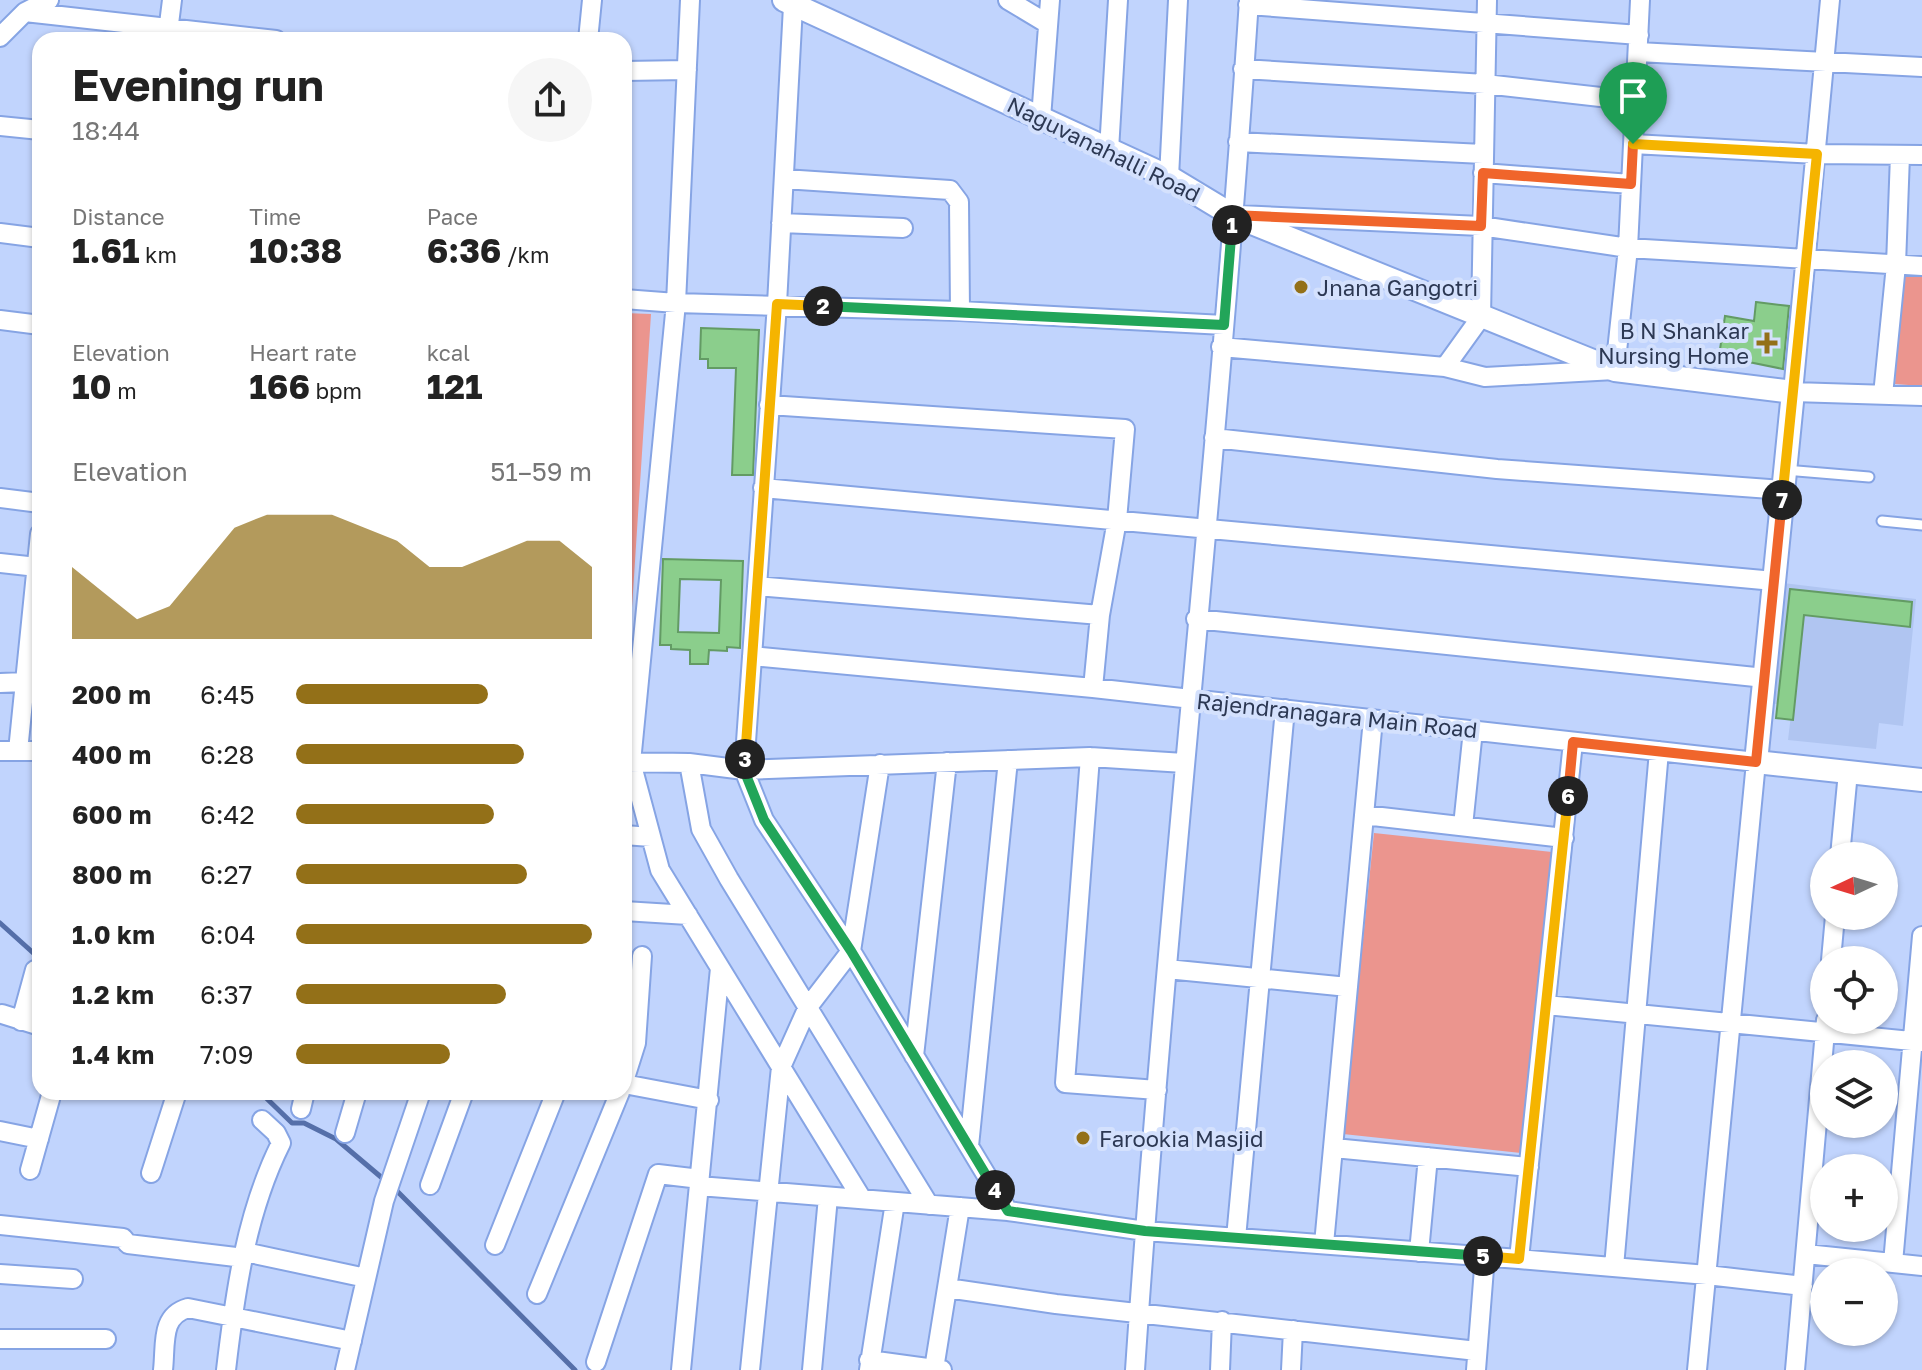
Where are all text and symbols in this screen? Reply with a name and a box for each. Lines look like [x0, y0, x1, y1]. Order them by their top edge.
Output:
text: Evening run [72, 58, 324, 111]
button: share [508, 58, 592, 142]
pin [1599, 62, 1667, 144]
icon: arrive [1611, 74, 1655, 118]
street label: Naguvanahalli Road [1003, 91, 1205, 207]
text: 18:44 [72, 115, 140, 146]
text: Distance [72, 203, 164, 230]
text: Time [249, 203, 301, 230]
text: Pace [427, 203, 478, 230]
pin: 1 [1212, 205, 1252, 245]
text: 1 [1226, 211, 1238, 238]
text: 1.61 [72, 230, 140, 270]
text: 10:38 [249, 230, 342, 270]
text: 6:36 [427, 230, 501, 270]
text: km [140, 241, 177, 268]
text: /km [501, 241, 549, 268]
place label: Jnana Gangotri [1317, 274, 1478, 301]
marker: Jnana Gangotri [1292, 278, 1310, 296]
pin: 2 [803, 286, 843, 326]
text: 2 [816, 292, 830, 319]
place label: B N Shankar Nursing Home [1598, 317, 1749, 369]
marker: B N Shankar Nursing Home [1756, 332, 1778, 354]
text: Elevation [72, 339, 170, 366]
text: Heart rate [249, 339, 357, 366]
text: kcal [427, 339, 470, 366]
text: 10 [72, 366, 112, 406]
text: 166 [249, 366, 310, 406]
text: 121 [427, 366, 482, 406]
text: m [112, 377, 137, 404]
text: bpm [310, 377, 362, 404]
text: Elevation [72, 456, 188, 487]
text: 51–59 m [490, 456, 592, 487]
pin: 7 [1762, 480, 1802, 520]
text: 7 [1776, 486, 1788, 513]
text: 200 m [72, 679, 151, 710]
text: 6:45 [200, 679, 254, 710]
street label: Rajendranagara Main Road [1195, 687, 1479, 743]
text: 400 m [72, 739, 151, 770]
text: 6:28 [200, 739, 254, 770]
pin: 3 [725, 739, 765, 779]
text: 3 [738, 745, 752, 772]
pin: 6 [1548, 776, 1588, 816]
text: 6 [1561, 782, 1575, 809]
text: 600 m [72, 799, 152, 830]
text: 6:42 [200, 799, 254, 830]
north arrow [1810, 842, 1898, 930]
map controls [1810, 842, 1898, 1346]
text: 800 m [72, 859, 152, 890]
text: 6:27 [200, 859, 252, 890]
text: 1.0 km [72, 919, 155, 950]
text: 6:04 [200, 919, 256, 950]
button: locate [1810, 946, 1898, 1034]
text: 1.2 km [72, 979, 154, 1010]
text: 6:37 [200, 979, 253, 1010]
text: 1.4 km [72, 1039, 154, 1070]
text: 7:09 [200, 1039, 253, 1070]
button: layers [1810, 1050, 1898, 1138]
place label: Farookia Masjid [1099, 1125, 1263, 1152]
marker: Farookia Masjid [1074, 1129, 1092, 1147]
button: + [1810, 1154, 1898, 1242]
pin: 4 [975, 1170, 1015, 1210]
text: 4 [988, 1176, 1002, 1203]
pin: 5 [1463, 1236, 1503, 1276]
text: 5 [1476, 1242, 1490, 1269]
button: − [1810, 1258, 1898, 1346]

